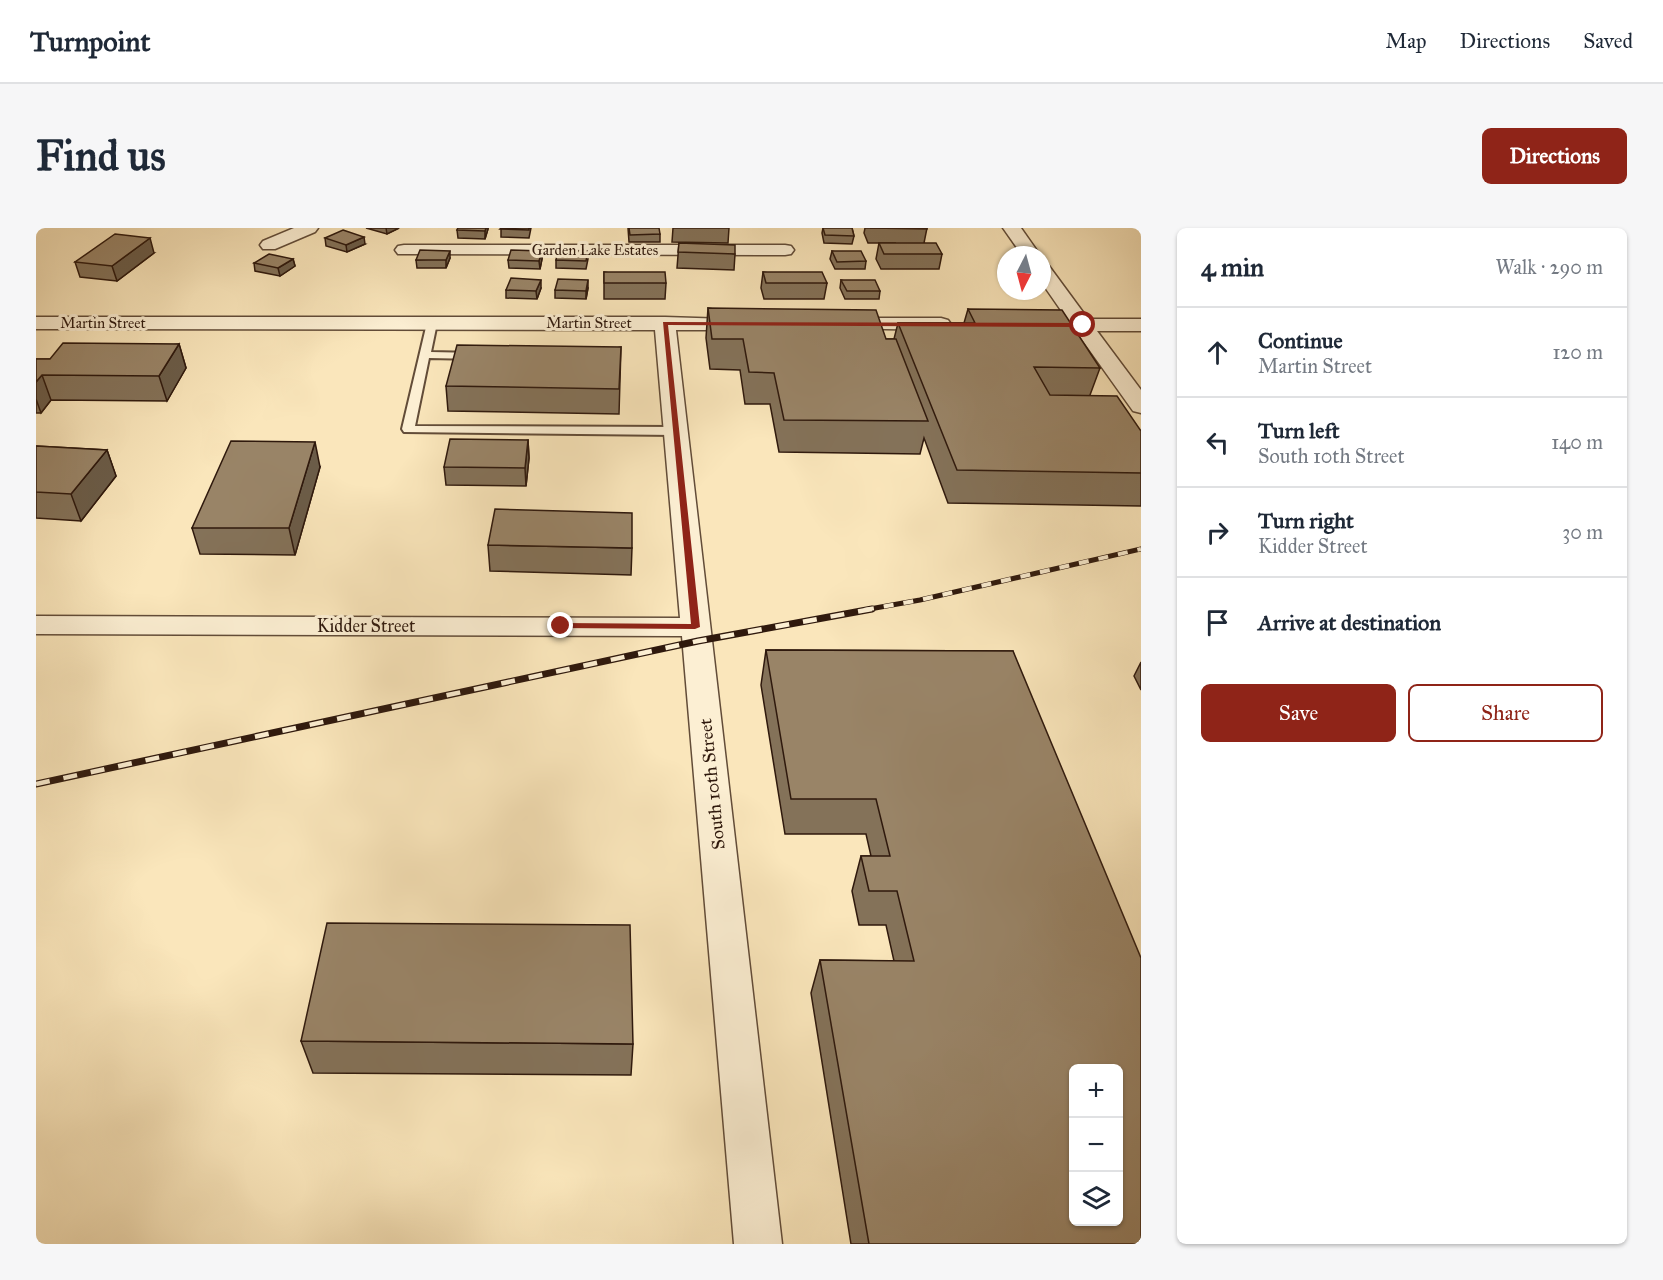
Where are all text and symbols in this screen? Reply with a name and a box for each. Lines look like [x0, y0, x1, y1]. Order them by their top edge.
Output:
text: Turnpoint [30, 24, 150, 59]
text: Map [1386, 28, 1427, 54]
text: Directions [1460, 28, 1550, 54]
text: Saved [1583, 28, 1633, 54]
button: Directions [1482, 128, 1627, 184]
text: Find us [36, 130, 166, 182]
street label: Garden Lake Estates [532, 241, 658, 259]
north arrow [997, 246, 1051, 300]
text: 4 min [1201, 251, 1264, 283]
text: Walk · 290 m [1495, 255, 1603, 279]
route start [1069, 311, 1095, 337]
street label: Martin Street [60, 314, 146, 332]
street label: Martin Street [546, 314, 632, 332]
text: Continue [1258, 327, 1343, 354]
icon: ahead [1201, 336, 1234, 369]
text: 120 m [1552, 340, 1603, 364]
text: Martin Street [1258, 354, 1372, 378]
text: Turn left [1258, 417, 1340, 444]
icon: left [1201, 426, 1234, 459]
text: 140 m [1551, 430, 1603, 454]
text: South 10th Street [1258, 444, 1405, 468]
text: Turn right [1258, 507, 1354, 534]
icon: right [1201, 516, 1234, 549]
text: 30 m [1562, 520, 1603, 544]
text: Kidder Street [1258, 534, 1368, 558]
icon: arrive [1201, 606, 1234, 639]
text: Arrive at destination [1258, 609, 1441, 636]
route end [547, 612, 573, 638]
street label: Kidder Street [317, 615, 416, 637]
button: Save [1201, 684, 1396, 742]
button: Share [1408, 684, 1603, 742]
street label: South 10th Street [694, 717, 730, 851]
map controls [1069, 1064, 1123, 1226]
button: + [1069, 1064, 1123, 1118]
button: − [1069, 1118, 1123, 1172]
button: layers [1069, 1172, 1123, 1226]

